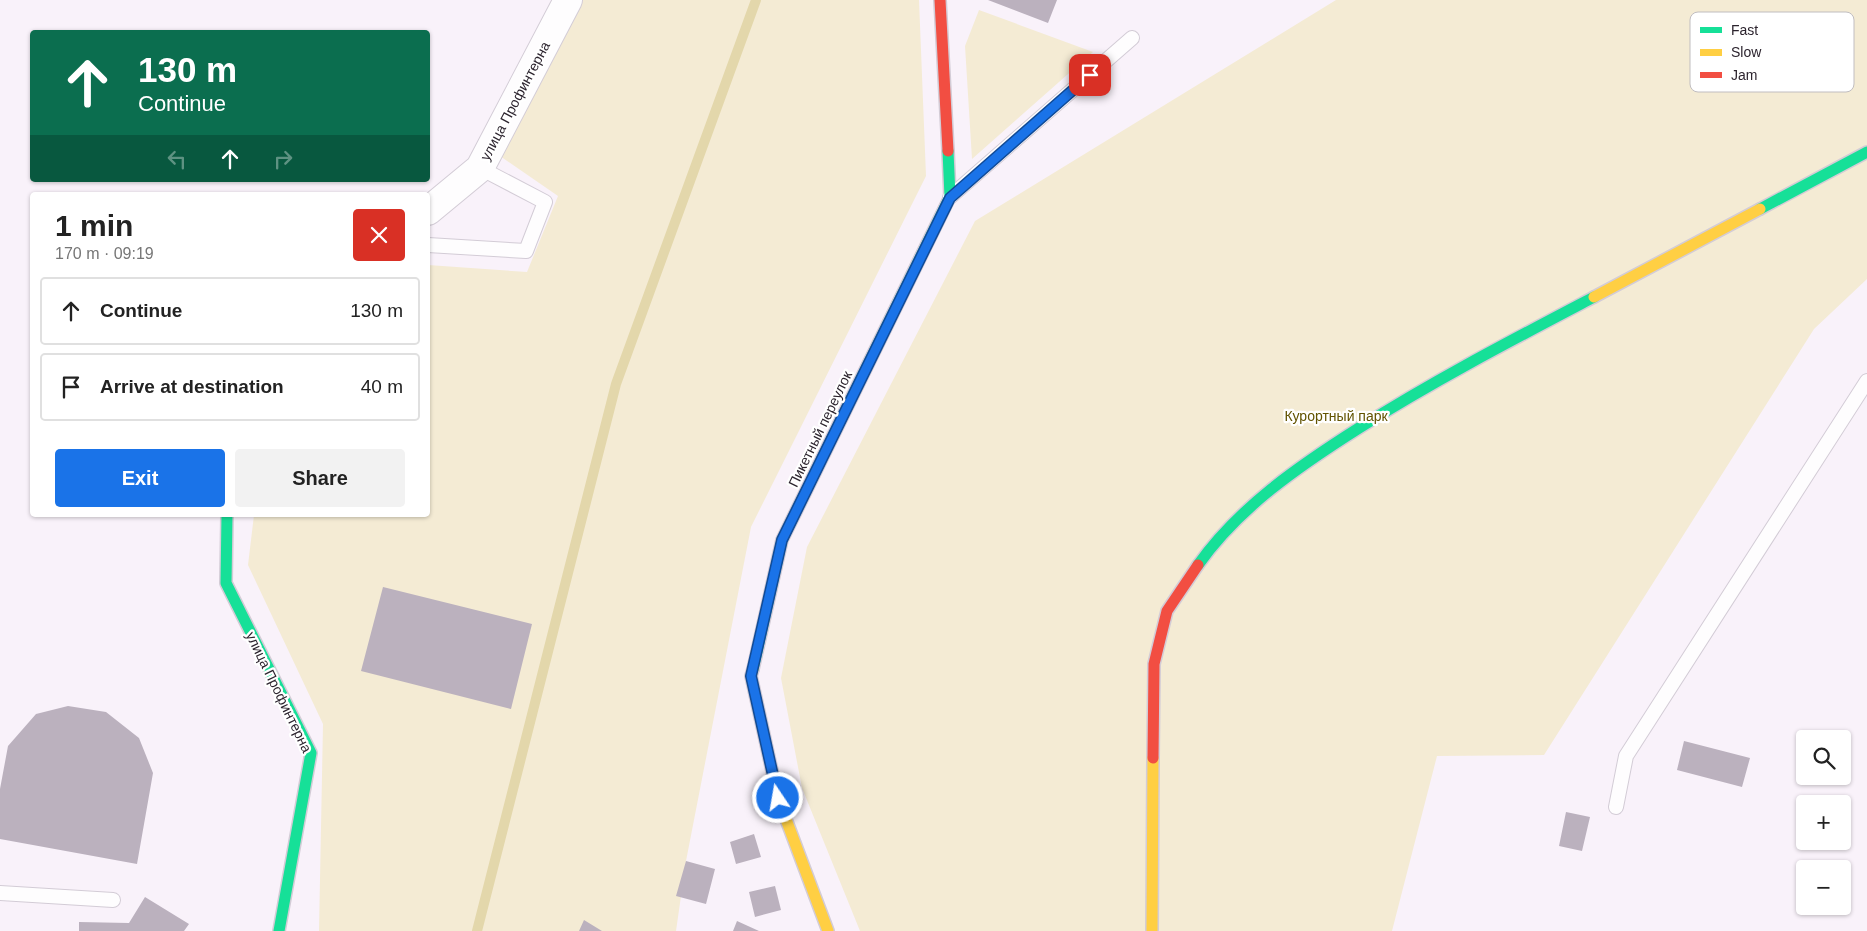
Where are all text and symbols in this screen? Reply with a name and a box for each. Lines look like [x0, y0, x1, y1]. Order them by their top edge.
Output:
legend [1690, 12, 1854, 92]
text: Fast [1731, 22, 1758, 38]
street label: улица Профинтерна [477, 39, 553, 163]
text: Slow [1731, 44, 1762, 60]
icon: ahead [55, 50, 120, 115]
text: 130 m [138, 50, 237, 89]
pin [1069, 54, 1111, 96]
icon: arrive [1076, 61, 1104, 89]
text: Jam [1731, 67, 1757, 83]
text: Continue [138, 91, 226, 116]
icon: left [163, 145, 191, 173]
icon: ahead [216, 145, 244, 173]
icon: right [269, 145, 297, 173]
text: 1 min [55, 209, 133, 242]
button: close [353, 209, 405, 261]
text: 170 m · 09:19 [55, 245, 154, 262]
icon: ahead [57, 297, 85, 325]
text: Continue [100, 300, 182, 321]
text: 130 m [350, 300, 403, 321]
street label: Пикетный переулок [785, 368, 855, 490]
icon: arrive [57, 373, 85, 401]
text: Arrive at destination [100, 376, 284, 397]
text: 40 m [361, 376, 403, 397]
park label: Курортный парк [1284, 408, 1388, 424]
button: Exit [55, 449, 225, 507]
button: Share [235, 449, 405, 507]
street label: улица Профинтерна [243, 629, 315, 755]
map controls [1796, 730, 1851, 915]
button: search [1796, 730, 1851, 785]
position arrow [751, 771, 803, 823]
button: + [1796, 795, 1851, 850]
button: − [1796, 860, 1851, 915]

